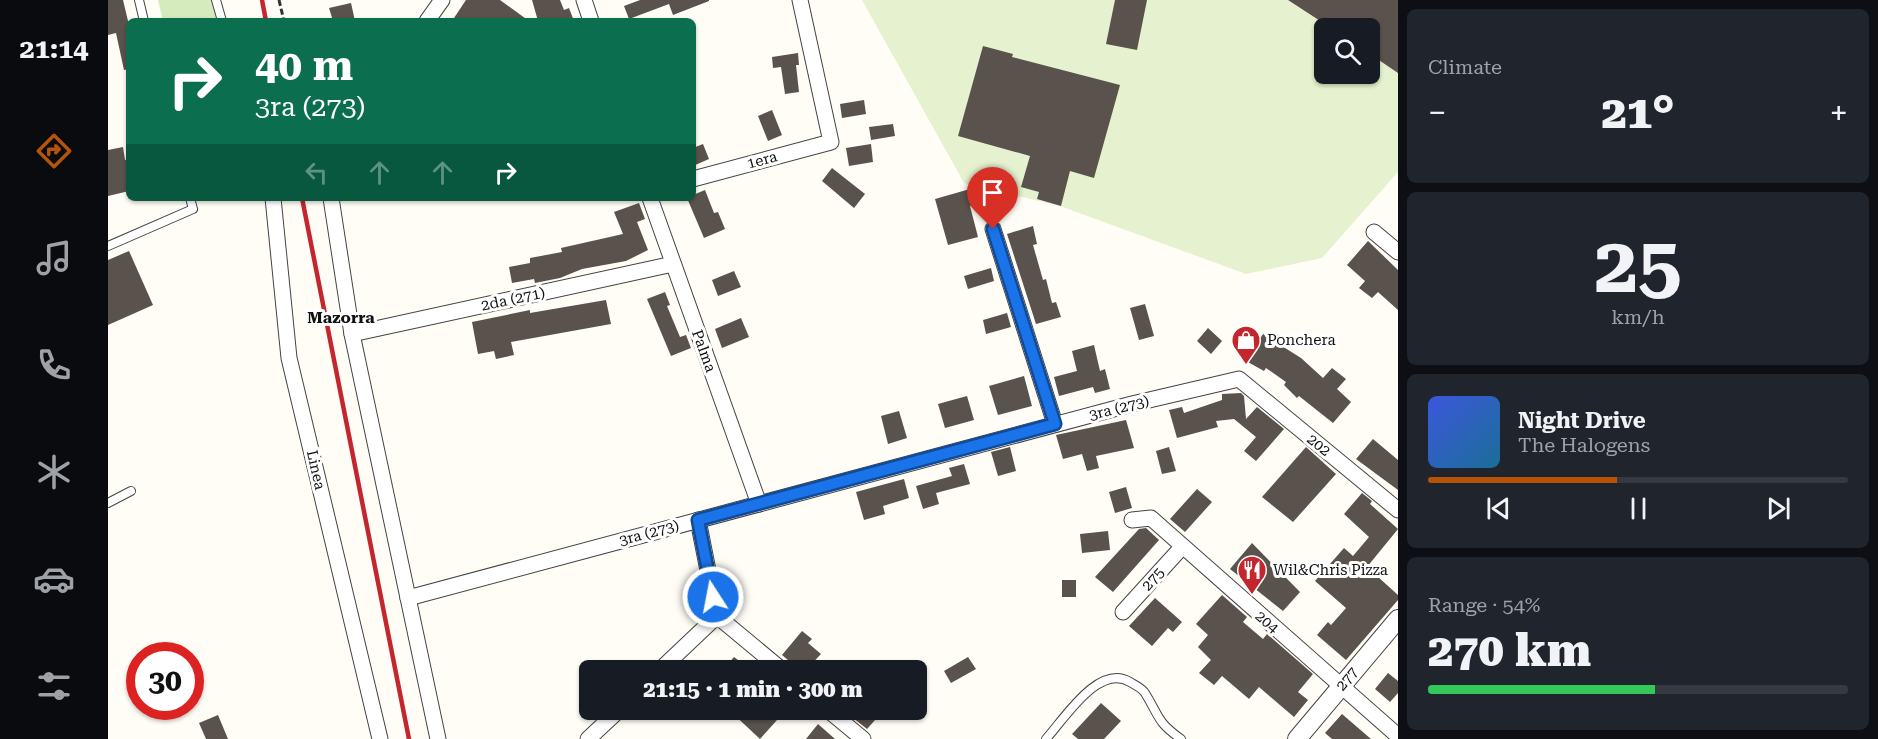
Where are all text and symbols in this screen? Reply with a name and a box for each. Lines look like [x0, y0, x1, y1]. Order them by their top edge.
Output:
map controls [1314, 18, 1380, 84]
button: search [1314, 18, 1380, 84]
text: 21:14 [20, 33, 88, 65]
text: 40 m [255, 41, 353, 90]
icon: right [156, 42, 234, 120]
text: Climate [1428, 55, 1502, 79]
text: 21° [1602, 86, 1675, 139]
text: 3ra (273) [255, 91, 365, 123]
text: − [1428, 93, 1446, 132]
text: + [1830, 93, 1848, 132]
icon: directions [33, 130, 75, 172]
street label: 1era [745, 147, 779, 173]
icon: left [300, 156, 333, 189]
icon: ahead [363, 156, 396, 189]
icon: ahead [426, 156, 459, 189]
icon: right [489, 156, 522, 189]
pin [967, 167, 1018, 229]
icon: arrive [976, 176, 1009, 209]
text: 25 [1594, 220, 1682, 311]
icon: music [33, 237, 75, 279]
street label: 2da (271) [479, 283, 547, 315]
text: km/h [1611, 305, 1665, 329]
district label: Mazorra [307, 308, 375, 327]
shop icon: Ponchera [1230, 324, 1262, 366]
street label: Palma [688, 327, 720, 375]
place label: Ponchera [1267, 331, 1336, 349]
icon: phone [33, 344, 75, 386]
street label: 3ra (273) [1087, 392, 1151, 424]
text: Night Drive [1518, 408, 1646, 433]
street label: 202 [1304, 430, 1334, 460]
text: The Halogens [1518, 433, 1650, 457]
street label: Linea [303, 448, 329, 492]
icon: climate [33, 451, 75, 493]
icon: previous [1482, 492, 1515, 525]
icon: pause [1622, 492, 1655, 525]
icon: next [1762, 492, 1795, 525]
street label: 3ra (273) [617, 516, 681, 550]
restaurant icon: Wil&Chris Pizza [1236, 554, 1268, 596]
icon: car [33, 558, 75, 600]
place label: Wil&Chris Pizza [1273, 561, 1388, 579]
street label: 275 [1138, 564, 1168, 594]
position arrow [681, 565, 745, 629]
text: Range · 54% [1428, 593, 1540, 617]
street label: 204 [1252, 607, 1283, 637]
text: 270 km [1428, 624, 1591, 677]
speed limit sign: 30 [126, 642, 204, 720]
street label: 277 [1332, 664, 1362, 694]
icon: filters [33, 665, 75, 707]
text: 21:15 · 1 min · 300 m [643, 677, 863, 702]

